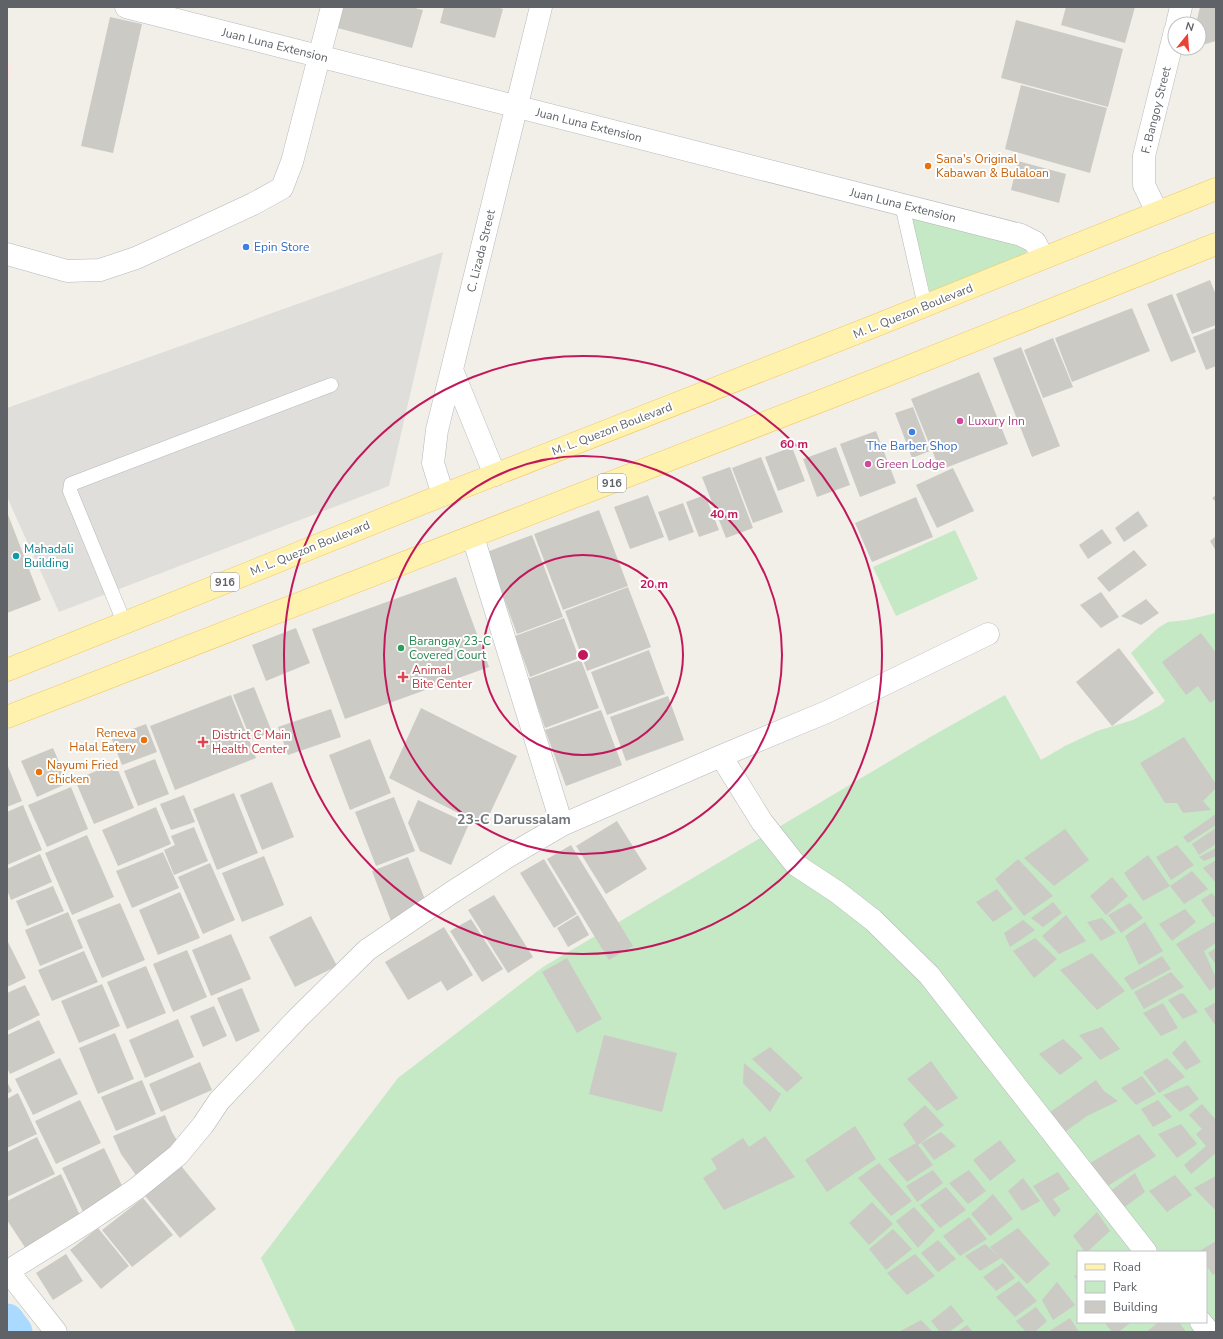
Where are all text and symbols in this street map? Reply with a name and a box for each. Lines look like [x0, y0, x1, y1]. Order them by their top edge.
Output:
north arrow [1167, 16, 1207, 56]
text: N [1184, 19, 1196, 35]
street label: Juan Luna Extension [219, 24, 330, 66]
street label: F. Bangoy Street [1137, 64, 1175, 155]
street label: Juan Luna Extension [533, 104, 644, 146]
place label: Sana's Original Kabawan & Bulaloan [936, 151, 1049, 181]
marker: Sana's Original Kabawan & Bulaloan [923, 161, 933, 171]
street label: Juan Luna Extension [847, 184, 958, 226]
street label: C. Lizada Street [463, 207, 499, 294]
place label: Epin Store [254, 239, 309, 255]
marker: Epin Store [241, 242, 251, 252]
street label: M. L. Quezon Boulevard [851, 280, 975, 342]
street label: M. L. Quezon Boulevard [549, 399, 675, 459]
place label: Luxury Inn [968, 413, 1025, 429]
marker: Luxury Inn [955, 416, 965, 426]
marker: The Barber Shop [907, 427, 917, 437]
text: 60 m [780, 436, 808, 452]
place label: The Barber Shop [867, 438, 957, 454]
place label: Green Lodge [876, 456, 945, 472]
marker: Green Lodge [863, 459, 873, 469]
road number: 916 [598, 474, 626, 492]
text: 40 m [710, 506, 738, 522]
street label: M. L. Quezon Boulevard [248, 517, 372, 579]
place label: Mahadali Building [24, 541, 74, 571]
marker: Mahadali Building [11, 551, 21, 561]
road number: 916 [211, 573, 239, 591]
text: 20 m [640, 576, 668, 592]
place label: Barangay 23-C Covered Court [409, 633, 491, 663]
marker: Barangay 23-C Covered Court [396, 643, 406, 653]
centre of rings [576, 648, 590, 662]
place label: Animal Bite Center [412, 662, 473, 692]
marker: Animal Bite Center [397, 671, 409, 683]
place label: Reneva Halal Eatery [69, 725, 137, 755]
place label: District C Main Health Center [212, 727, 291, 757]
marker: Reneva Halal Eatery [139, 735, 149, 745]
marker: District C Main Health Center [197, 736, 209, 748]
place label: Nayumi Fried Chicken [47, 757, 118, 787]
marker: Nayumi Fried Chicken [34, 767, 44, 777]
district label: 23-C Darussalam [457, 810, 571, 829]
legend [1077, 1251, 1207, 1323]
text: Road [1113, 1259, 1141, 1275]
text: Park [1113, 1279, 1138, 1295]
text: Building [1113, 1299, 1158, 1315]

